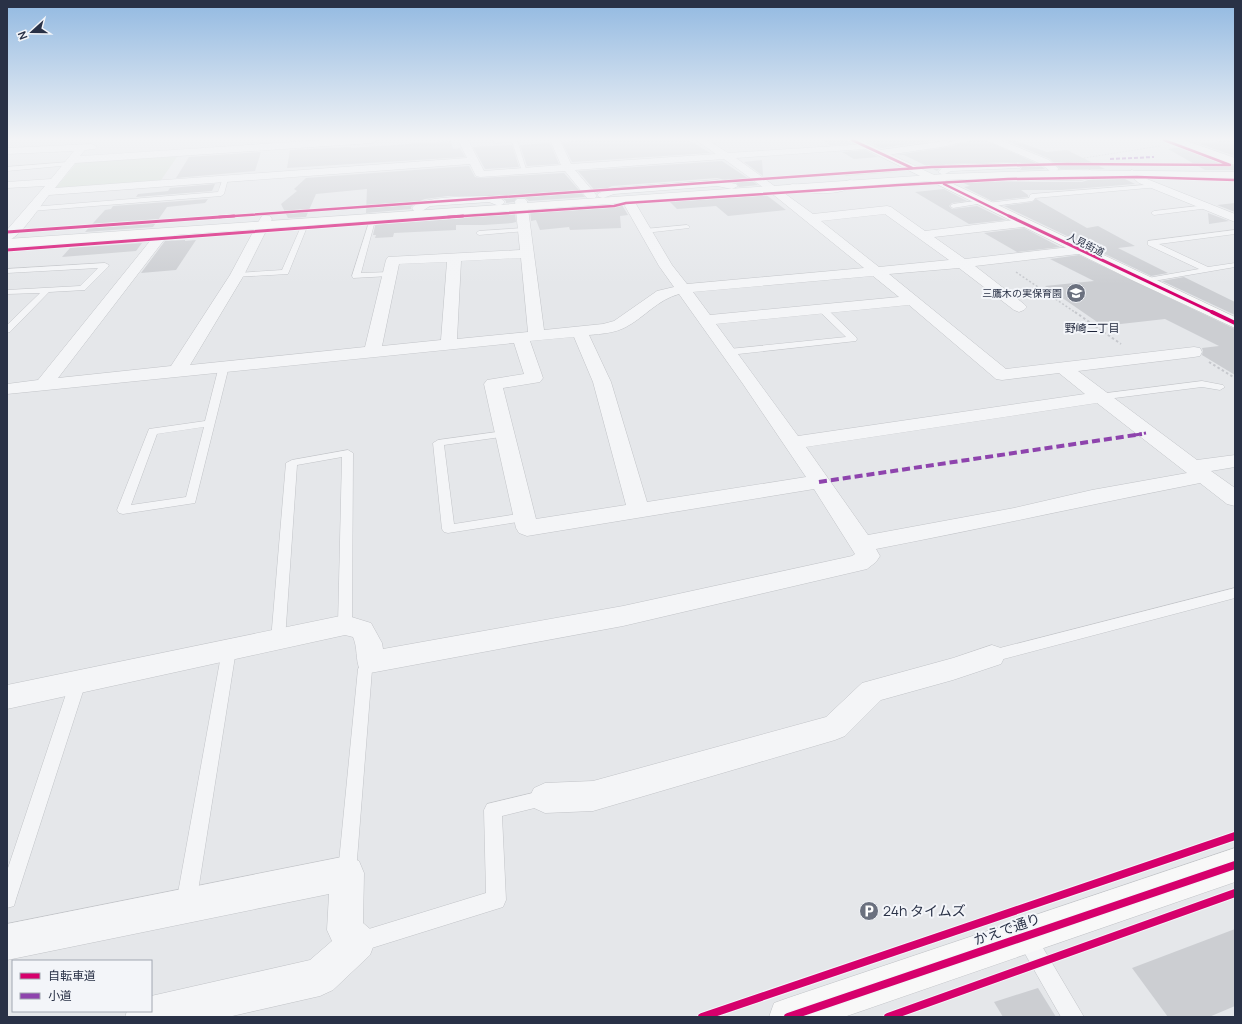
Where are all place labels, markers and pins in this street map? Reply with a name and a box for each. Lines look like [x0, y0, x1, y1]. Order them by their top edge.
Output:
school or university icon: 三鷹木の実保育園 [1065, 282, 1087, 304]
place label: 三鷹木の実保育園 [982, 286, 1062, 300]
parking icon: 24h タイムズ [858, 900, 880, 922]
place label: 24h タイムズ [883, 901, 966, 920]

